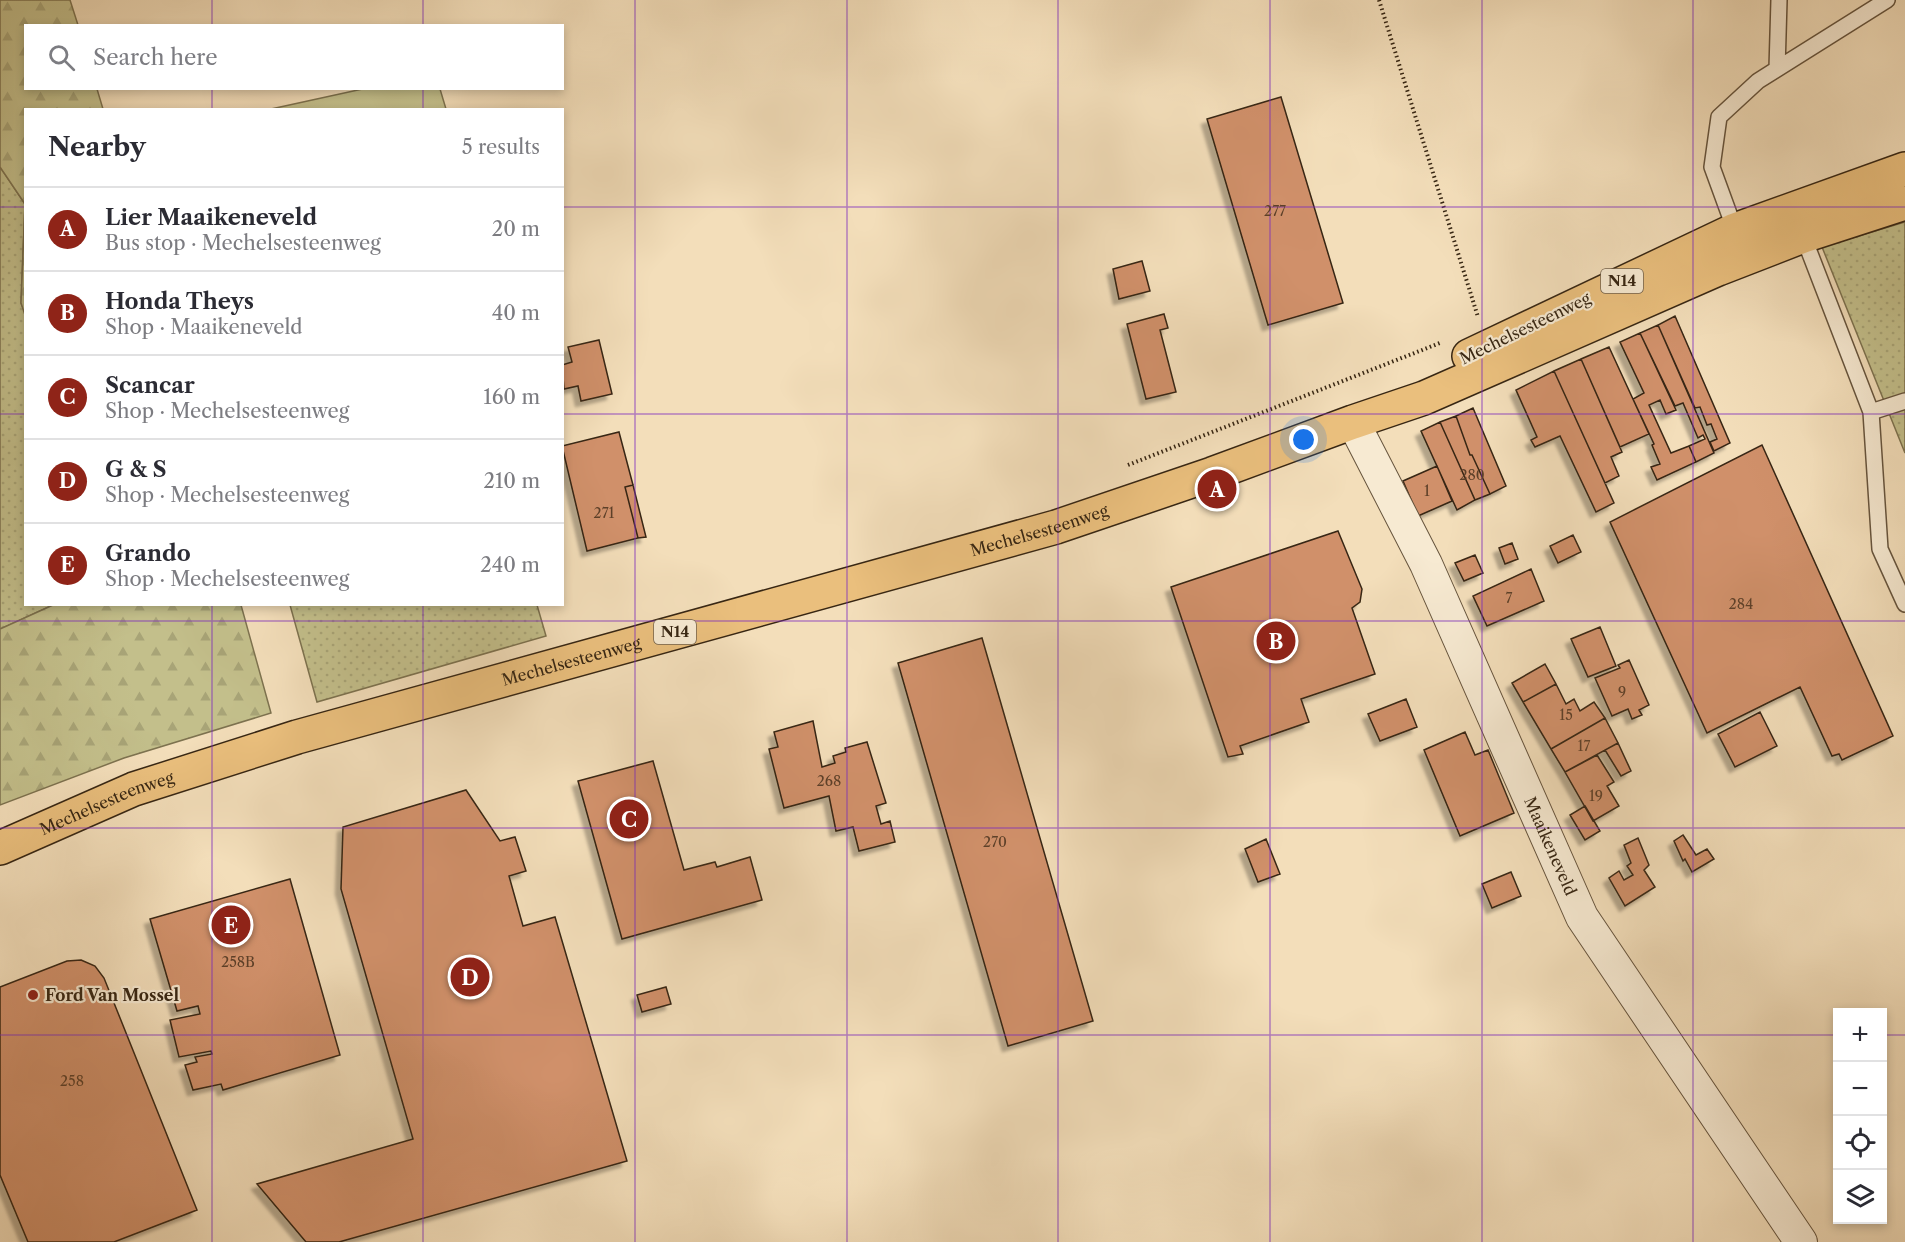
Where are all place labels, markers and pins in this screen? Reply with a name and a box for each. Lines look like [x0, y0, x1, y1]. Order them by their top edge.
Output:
pin: A [1198, 466, 1236, 512]
pin: B [1256, 618, 1296, 664]
pin: C [610, 796, 648, 842]
pin: E [212, 902, 250, 948]
pin: D [450, 954, 490, 1000]
place label: Ford Van Mossel [45, 985, 179, 1005]
marker: Ford Van Mossel [26, 988, 40, 1002]

